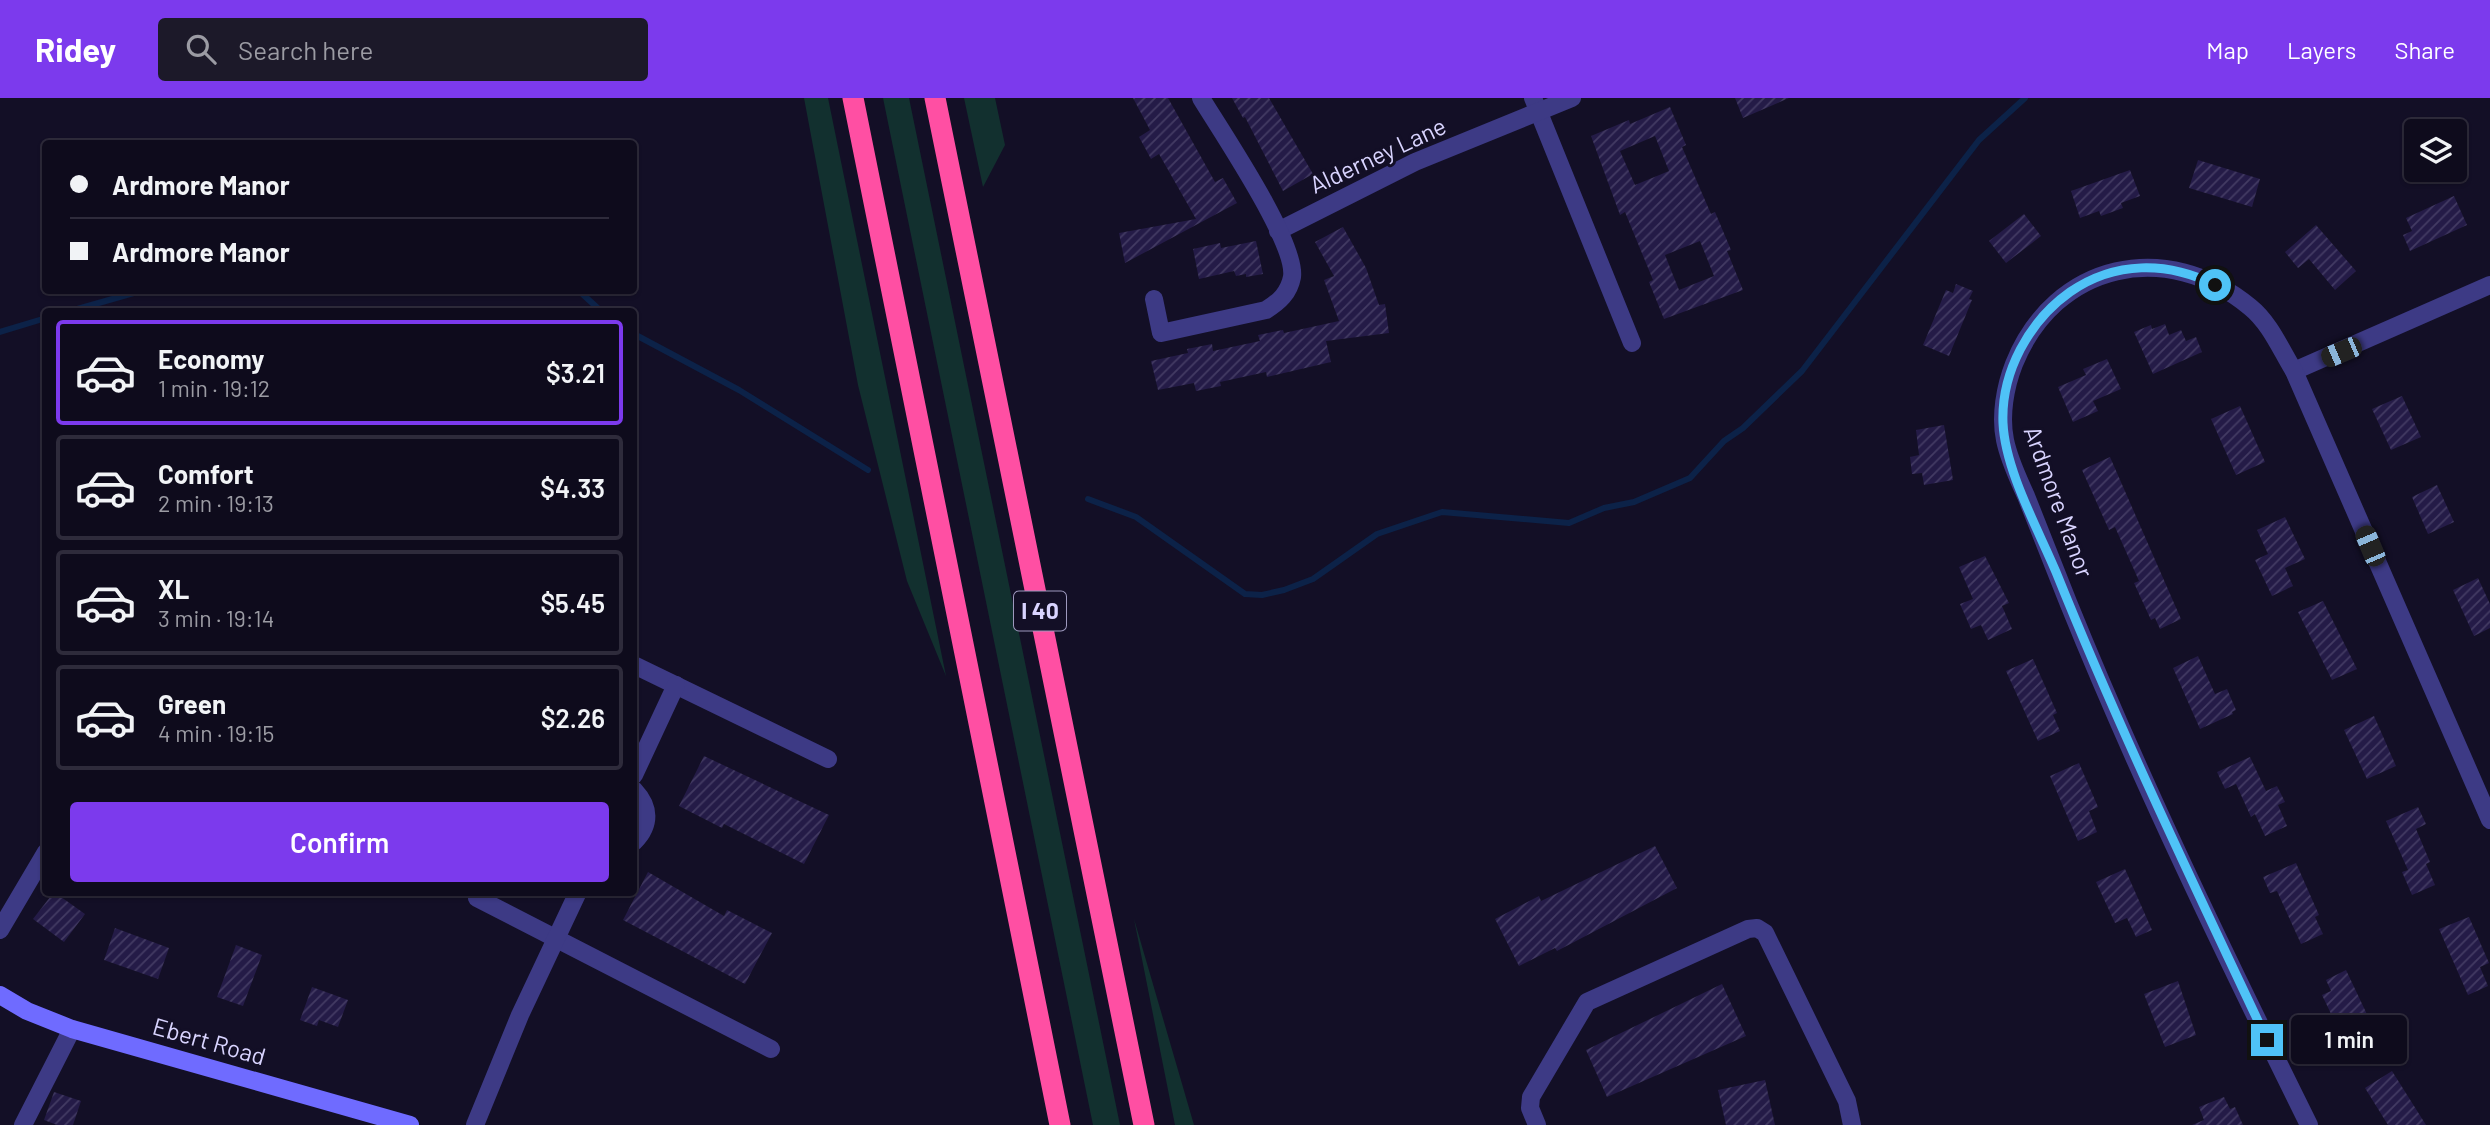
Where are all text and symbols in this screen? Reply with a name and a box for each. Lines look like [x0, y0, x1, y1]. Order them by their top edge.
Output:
search box [158, 18, 648, 81]
text: Ridey [35, 29, 116, 69]
icon: search [182, 30, 220, 68]
text: Search here [238, 34, 373, 65]
text: Map [2206, 35, 2249, 64]
text: Layers [2287, 35, 2356, 64]
text: Share [2394, 35, 2455, 64]
street label: Alderney Lane [1304, 110, 1450, 199]
map controls [2404, 119, 2467, 182]
button: layers [2404, 119, 2467, 182]
text: Ardmore Manor [112, 169, 290, 200]
text: Ardmore Manor [112, 236, 290, 267]
route start [2199, 269, 2231, 301]
car [2318, 334, 2365, 370]
icon: car [74, 341, 137, 404]
text: Economy [158, 343, 264, 374]
text: $3.21 [546, 357, 605, 388]
text: 1 min · 19:12 [158, 374, 270, 402]
street label: Ardmore Manor [2019, 422, 2100, 582]
icon: car [74, 456, 137, 519]
text: Comfort [158, 458, 254, 489]
text: $4.33 [540, 472, 605, 503]
text: 2 min · 19:13 [158, 489, 274, 517]
car [2353, 523, 2388, 569]
icon: car [74, 571, 137, 634]
text: XL [158, 573, 189, 604]
text: $5.45 [540, 587, 605, 618]
road number: I 40 [1014, 592, 1066, 631]
text: 3 min · 19:14 [158, 604, 274, 632]
icon: car [74, 686, 137, 749]
text: Green [158, 688, 226, 719]
text: $2.26 [541, 702, 605, 733]
text: 4 min · 19:15 [158, 719, 274, 747]
button: Confirm [70, 802, 609, 882]
street label: Ebert Road [150, 1011, 269, 1070]
callout: 1 min [2292, 1016, 2407, 1065]
route end [2251, 1024, 2283, 1056]
text: 1 min [2324, 1025, 2374, 1053]

